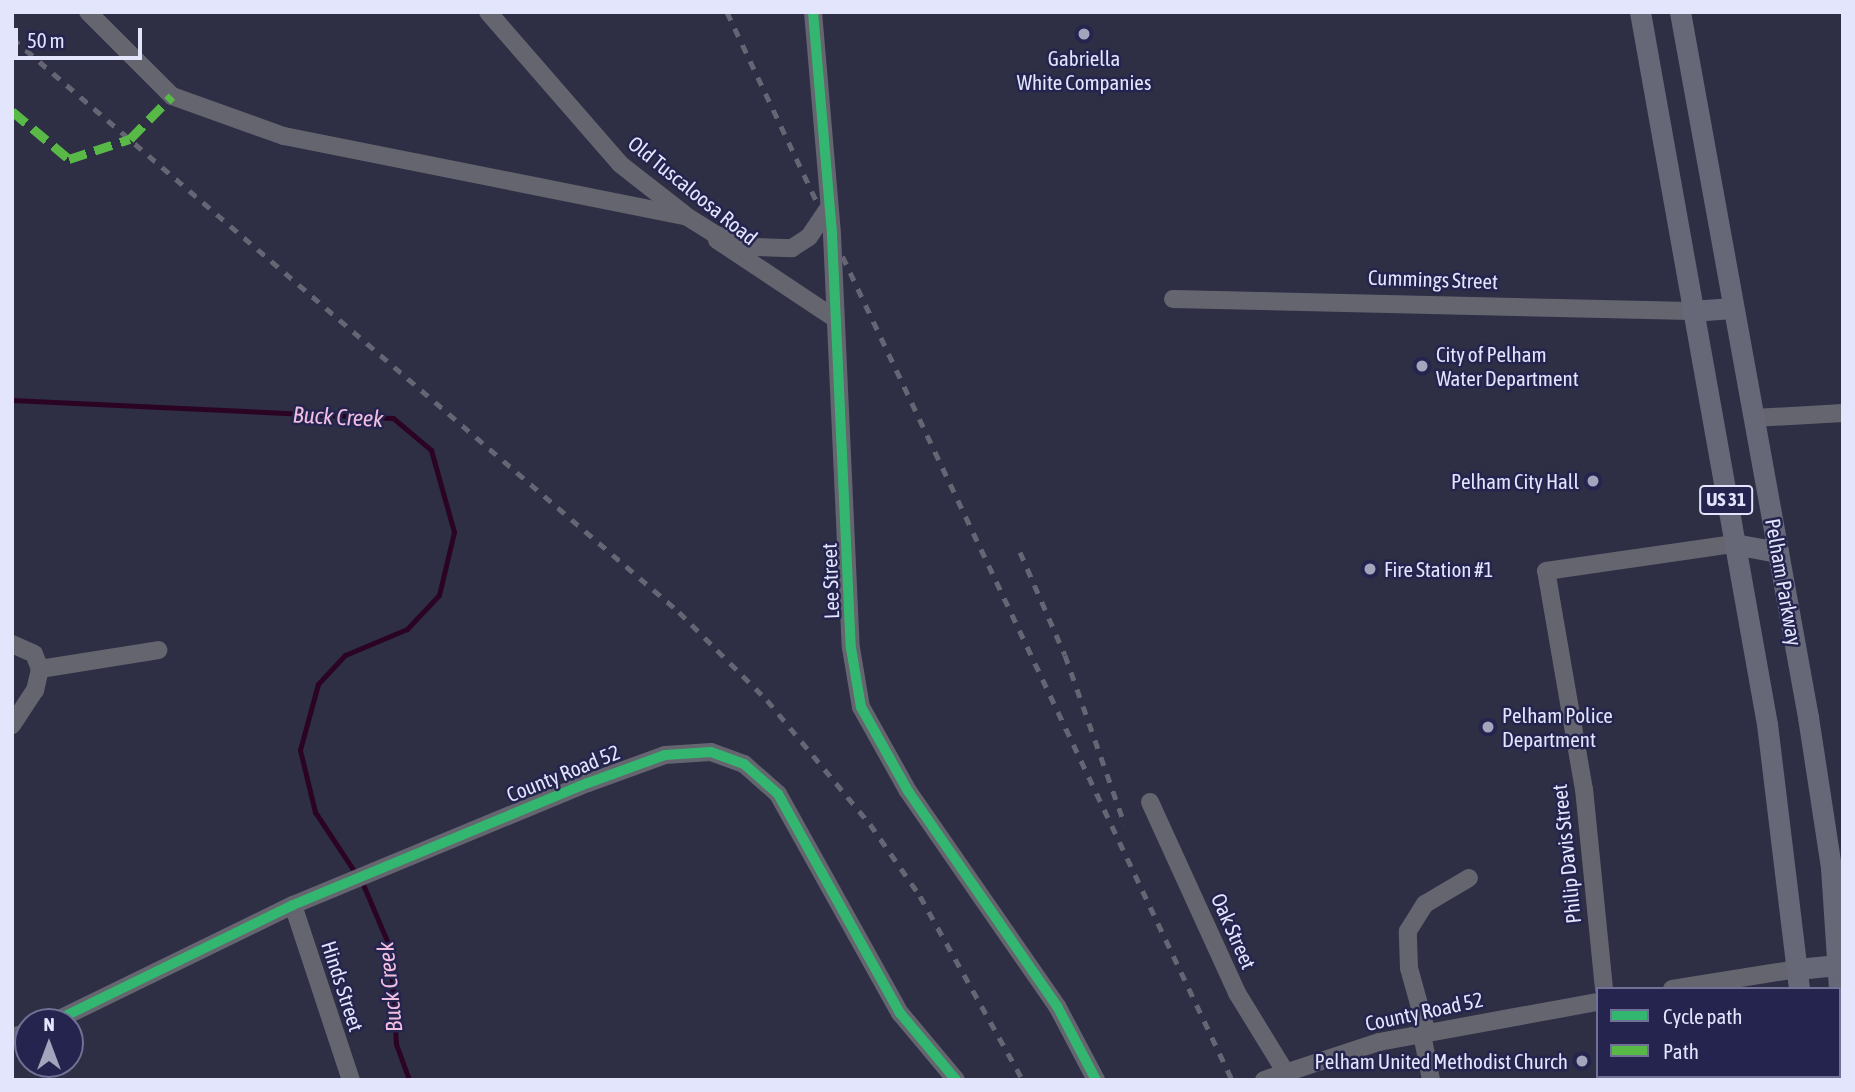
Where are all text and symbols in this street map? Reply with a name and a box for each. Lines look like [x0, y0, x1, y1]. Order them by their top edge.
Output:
scale bar [18, 14, 145, 58]
marker: Gabriella White Companies [1076, 26, 1092, 42]
text: 50 m [27, 28, 65, 52]
place label: Gabriella White Companies [1017, 45, 1151, 95]
street label: Old Tuscaloosa Road [623, 130, 763, 250]
street label: Cummings Street [1367, 264, 1499, 294]
place label: City of Pelham Water Department [1436, 341, 1579, 391]
marker: City of Pelham Water Department [1414, 358, 1430, 374]
water label: Buck Creek [292, 401, 384, 433]
place label: Pelham City Hall [1451, 468, 1579, 494]
marker: Pelham City Hall [1585, 473, 1601, 489]
road number: US 31 [1698, 485, 1754, 516]
street label: Pelham Parkway [1760, 516, 1808, 648]
street label: Lee Street [816, 543, 844, 619]
place label: Fire Station #1 [1384, 556, 1493, 582]
marker: Fire Station #1 [1362, 561, 1378, 577]
place label: Pelham Police Department [1502, 702, 1613, 752]
marker: Pelham Police Department [1480, 719, 1496, 735]
street label: County Road 52 [503, 739, 623, 807]
street label: Philip Davis Street [1546, 783, 1586, 925]
street label: Oak Street [1206, 889, 1262, 973]
street label: Hinds Street [317, 938, 369, 1034]
water label: Buck Creek [372, 940, 408, 1034]
street label: County Road 52 [1363, 986, 1485, 1036]
legend [1596, 987, 1841, 1078]
text: Cycle path [1663, 1004, 1742, 1028]
north arrow [14, 1008, 84, 1078]
text: N [43, 1013, 55, 1035]
text: Path [1663, 1039, 1699, 1063]
place label: Pelham United Methodist Church [1315, 1048, 1568, 1074]
marker: Pelham United Methodist Church [1574, 1053, 1590, 1069]

